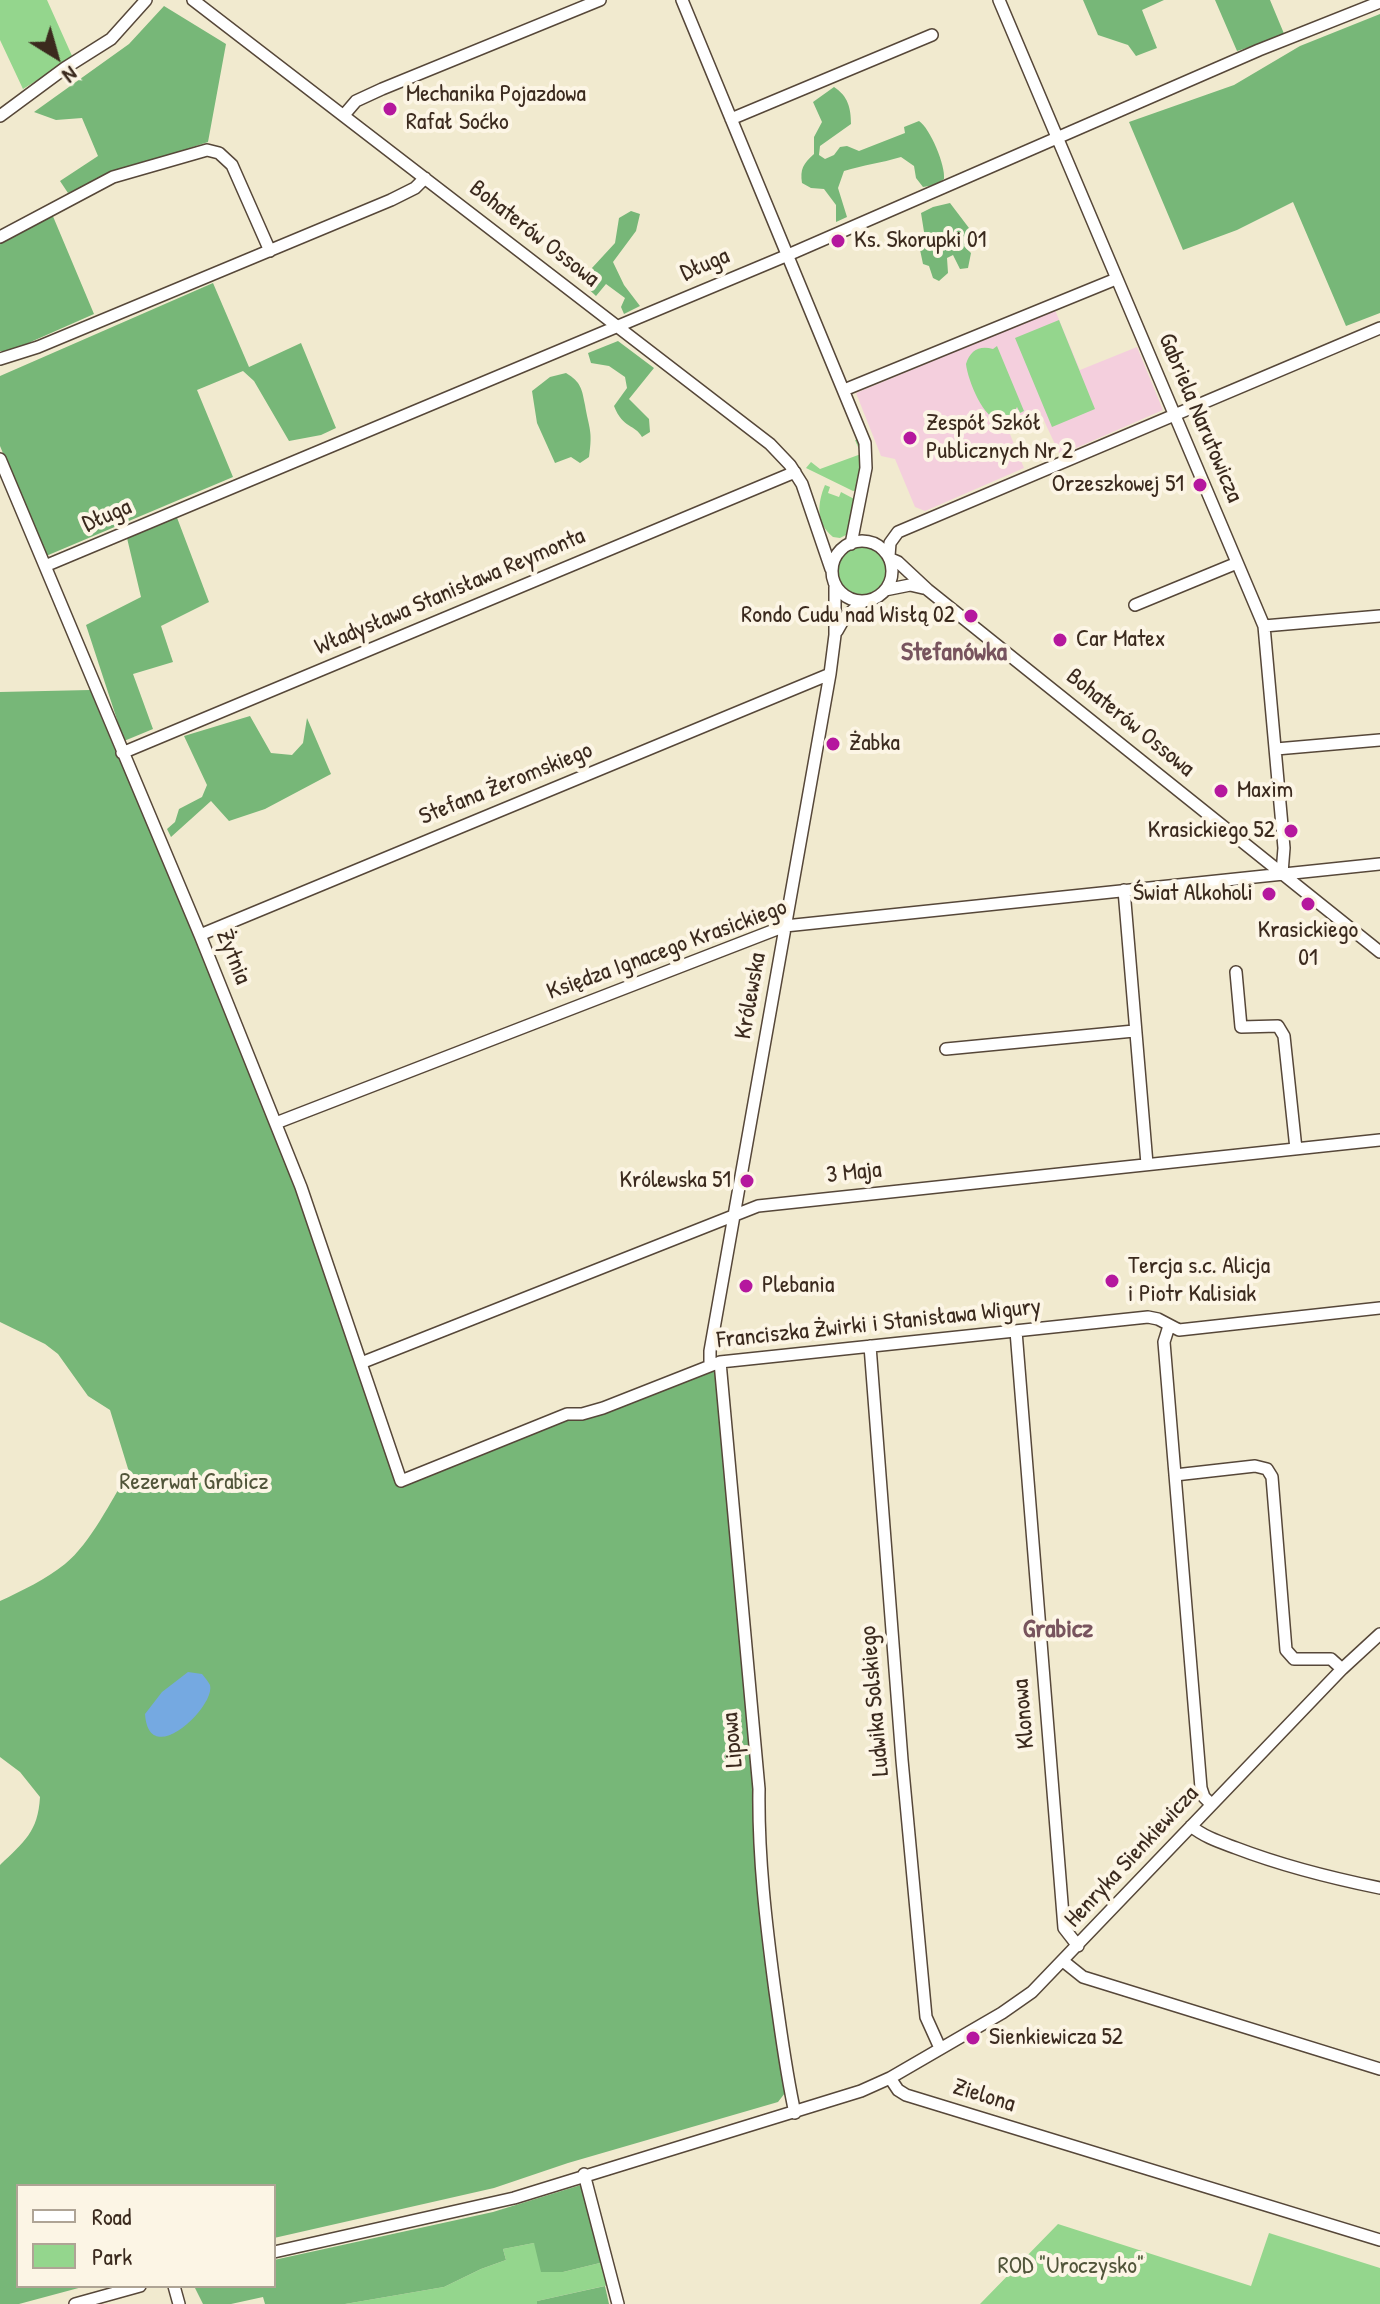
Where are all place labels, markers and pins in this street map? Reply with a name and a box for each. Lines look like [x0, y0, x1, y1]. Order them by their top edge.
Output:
place label: Mechanika Pojazdowa Rafał Soćko [406, 81, 586, 137]
marker: Mechanika Pojazdowa Rafał Soćko [381, 100, 399, 118]
place label: Ks. Skorupki 01 [854, 227, 987, 255]
marker: Ks. Skorupki 01 [829, 232, 847, 250]
place label: Zespół Szkół Publicznych Nr 2 [926, 410, 1073, 466]
marker: Zespół Szkół Publicznych Nr 2 [901, 429, 919, 447]
place label: Orzeszkowej 51 [1052, 471, 1184, 499]
marker: Orzeszkowej 51 [1191, 476, 1209, 494]
place label: Rondo Cudu nad Wisłą 02 [741, 602, 955, 630]
marker: Rondo Cudu nad Wisłą 02 [962, 607, 980, 625]
place label: Car Matex [1076, 626, 1166, 654]
marker: Car Matex [1051, 631, 1069, 649]
place label: Żabka [849, 730, 900, 758]
marker: Żabka [824, 735, 842, 753]
place label: Maxim [1237, 777, 1293, 805]
marker: Maxim [1212, 782, 1230, 800]
place label: Krasickiego 52 [1148, 817, 1275, 845]
marker: Krasickiego 52 [1282, 822, 1300, 840]
place label: Świat Alkoholi [1133, 880, 1253, 908]
marker: Świat Alkoholi [1260, 885, 1278, 903]
marker: Krasickiego 01 [1299, 895, 1317, 913]
place label: Krasickiego 01 [1258, 917, 1358, 973]
place label: Królewska 51 [619, 1167, 731, 1195]
marker: Królewska 51 [738, 1172, 756, 1190]
place label: Tercja s.c. Alicja i Piotr Kalisiak [1128, 1253, 1270, 1309]
place label: Plebania [762, 1272, 834, 1300]
marker: Tercja s.c. Alicja i Piotr Kalisiak [1103, 1272, 1121, 1290]
marker: Plebania [737, 1277, 755, 1295]
place label: Sienkiewicza 52 [989, 2024, 1123, 2052]
marker: Sienkiewicza 52 [964, 2029, 982, 2047]

